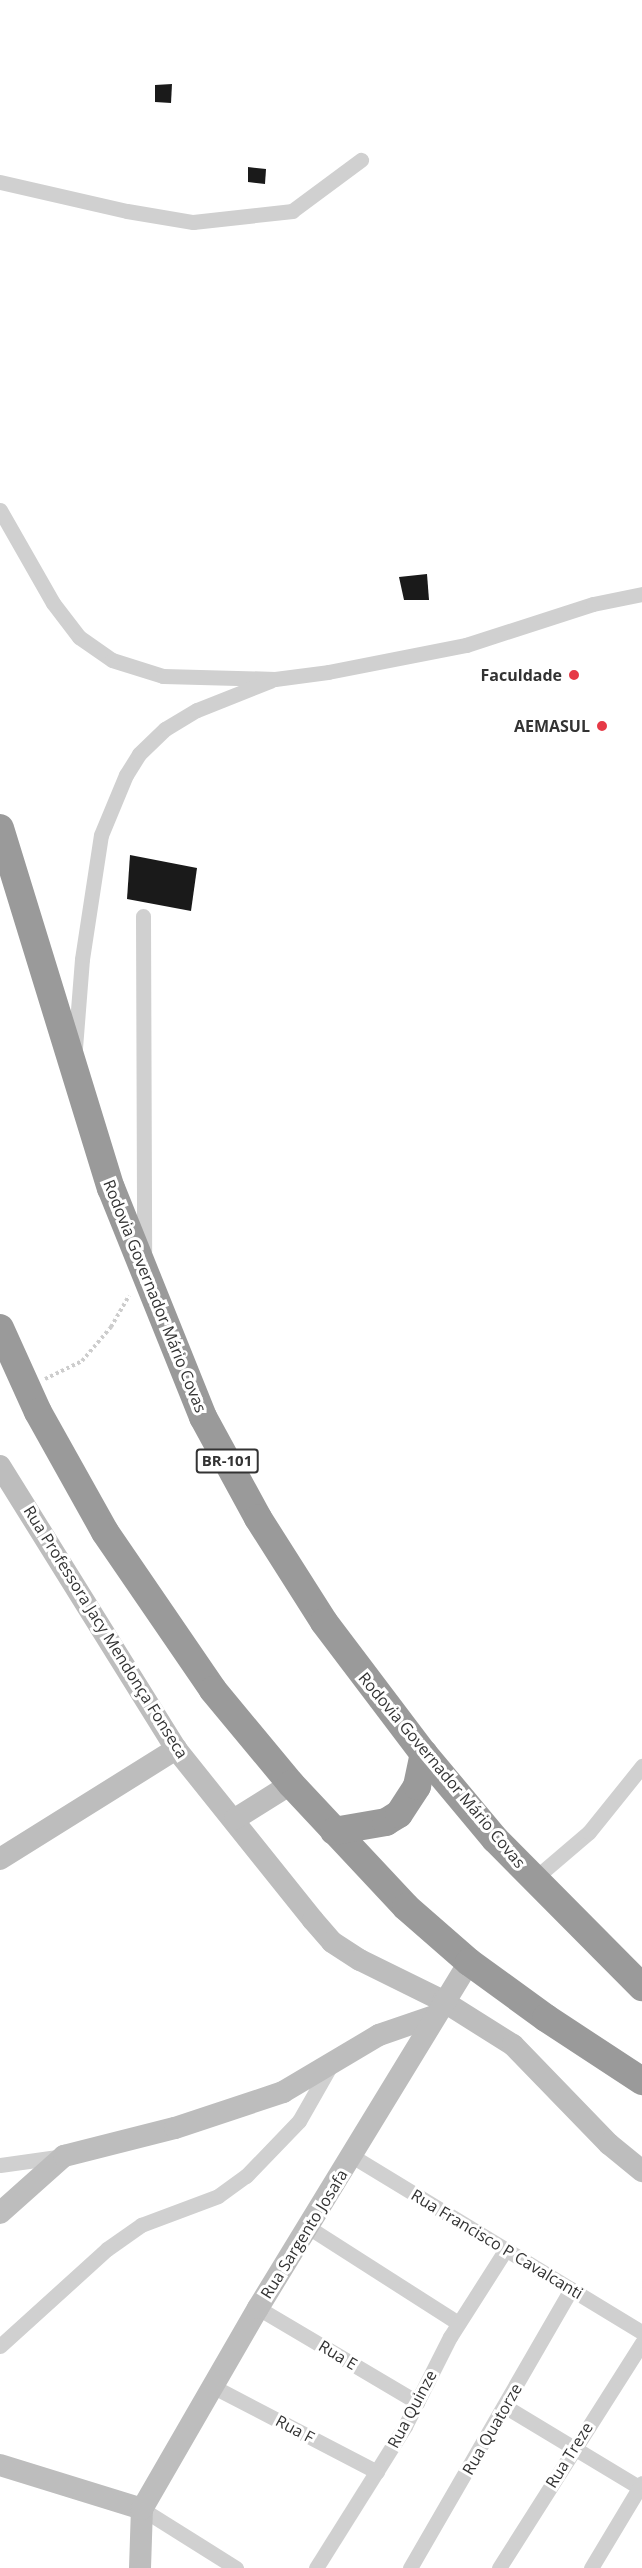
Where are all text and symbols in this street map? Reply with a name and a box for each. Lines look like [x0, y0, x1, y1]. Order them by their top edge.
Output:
place label: Faculdade [481, 665, 562, 685]
marker: Faculdade [567, 668, 581, 682]
place label: AEMASUL [514, 716, 590, 736]
marker: AEMASUL [595, 719, 609, 733]
street label: Rodovia Governador Mário Covas [99, 1177, 211, 1415]
road number: BR-101 [196, 1449, 258, 1473]
street label: Rua Professora Jacy Mendonça Fonseca [20, 1502, 192, 1762]
street label: Rodovia Governador Mário Covas [354, 1668, 530, 1872]
street label: Rua Sargento Josafa [256, 2166, 352, 2302]
street label: Rua Francisco P Cavalcanti [408, 2185, 586, 2303]
street label: Rua E [315, 2336, 361, 2374]
street label: Rua Quinze [383, 2367, 441, 2451]
street label: Rua Quatorze [458, 2380, 526, 2478]
street label: Rua F [272, 2411, 318, 2447]
street label: Rua Treze [541, 2419, 597, 2491]

